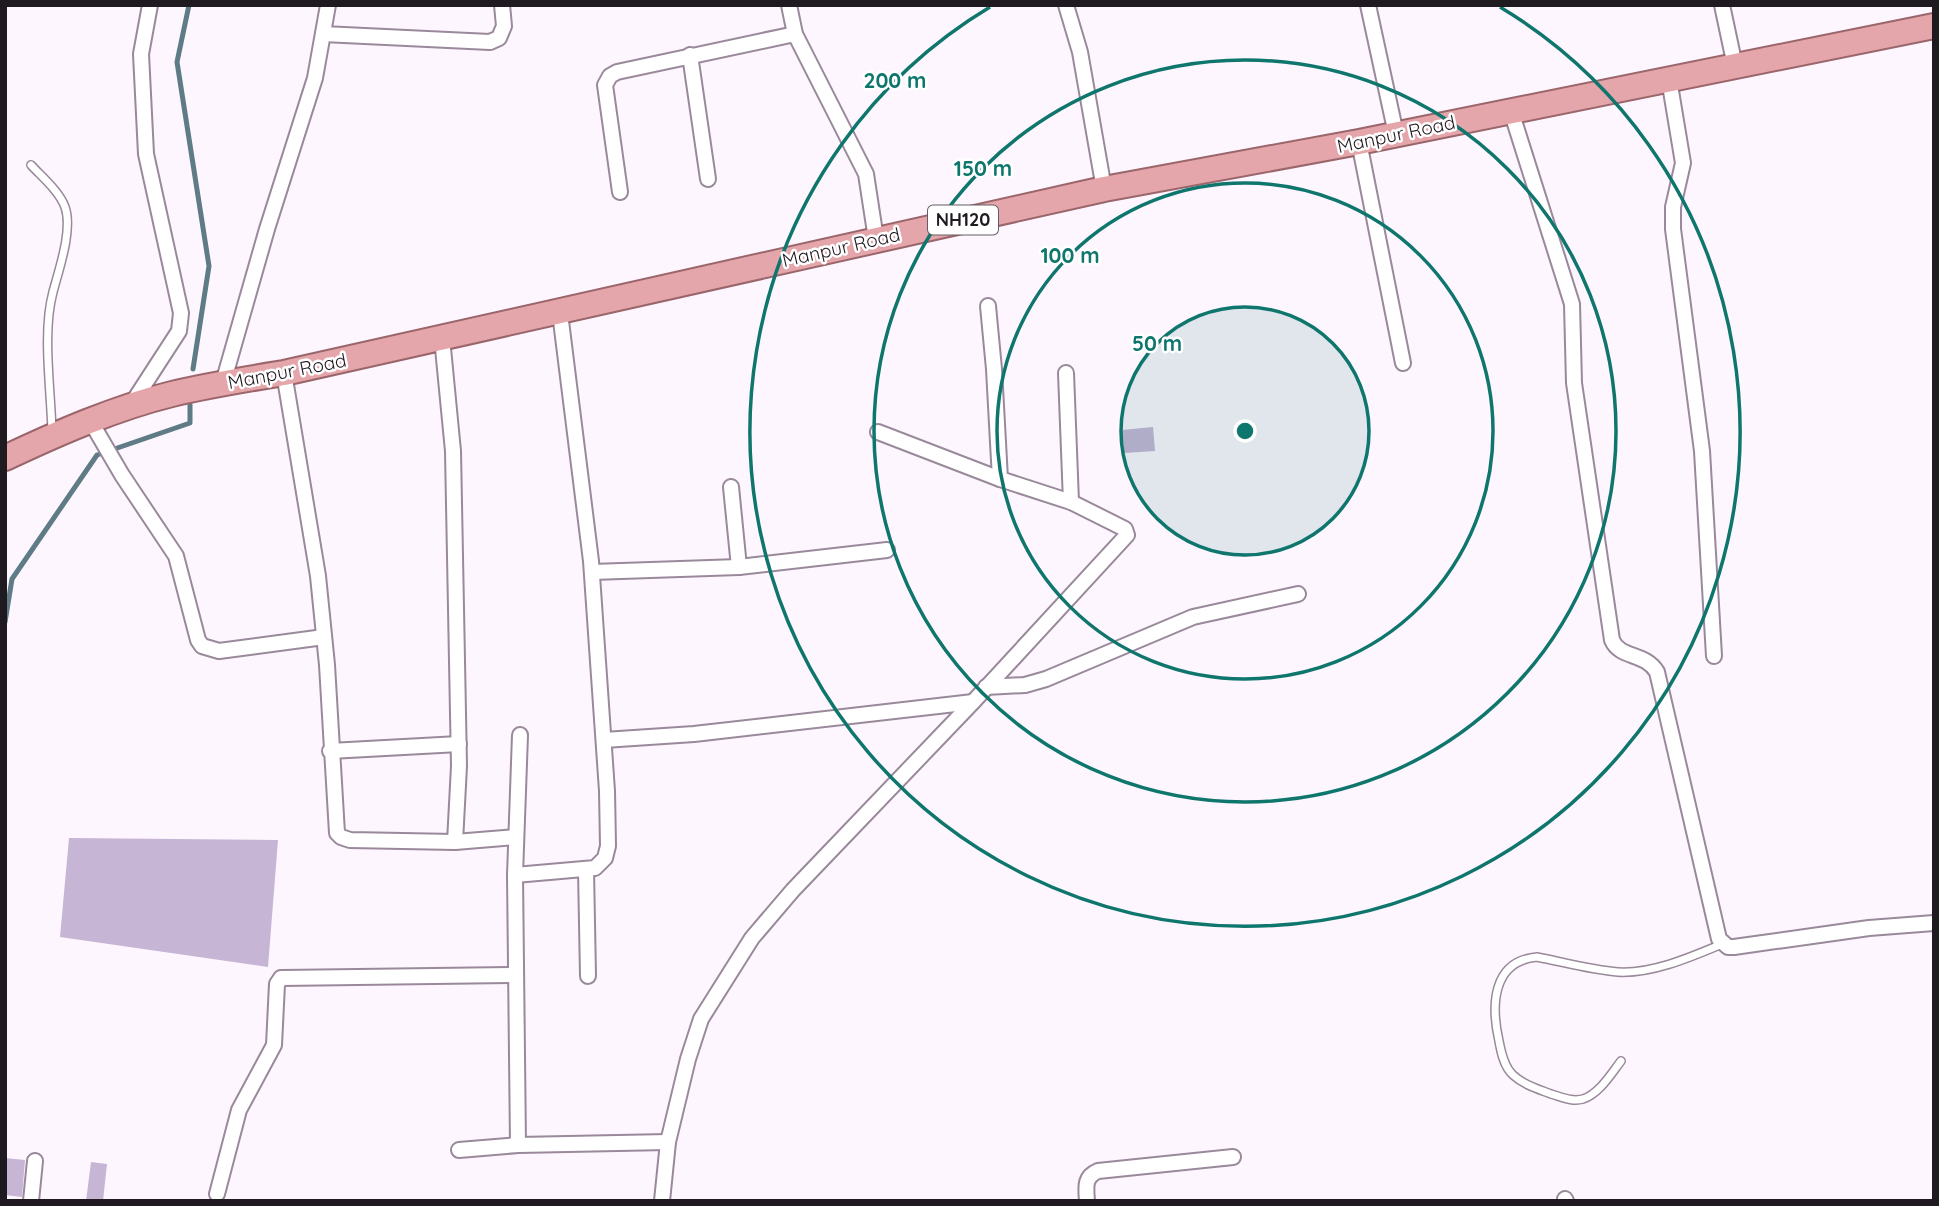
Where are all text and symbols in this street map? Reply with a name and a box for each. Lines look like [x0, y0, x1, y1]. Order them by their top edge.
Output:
text: 200 m [864, 67, 926, 93]
street label: Manpur Road [1335, 110, 1457, 158]
text: 150 m [954, 155, 1012, 181]
road number: NH120 [928, 205, 998, 234]
street label: Manpur Road [780, 222, 902, 272]
text: 100 m [1040, 242, 1100, 268]
text: 50 m [1132, 330, 1182, 356]
street label: Manpur Road [226, 348, 348, 394]
centre of rings [1233, 419, 1257, 443]

